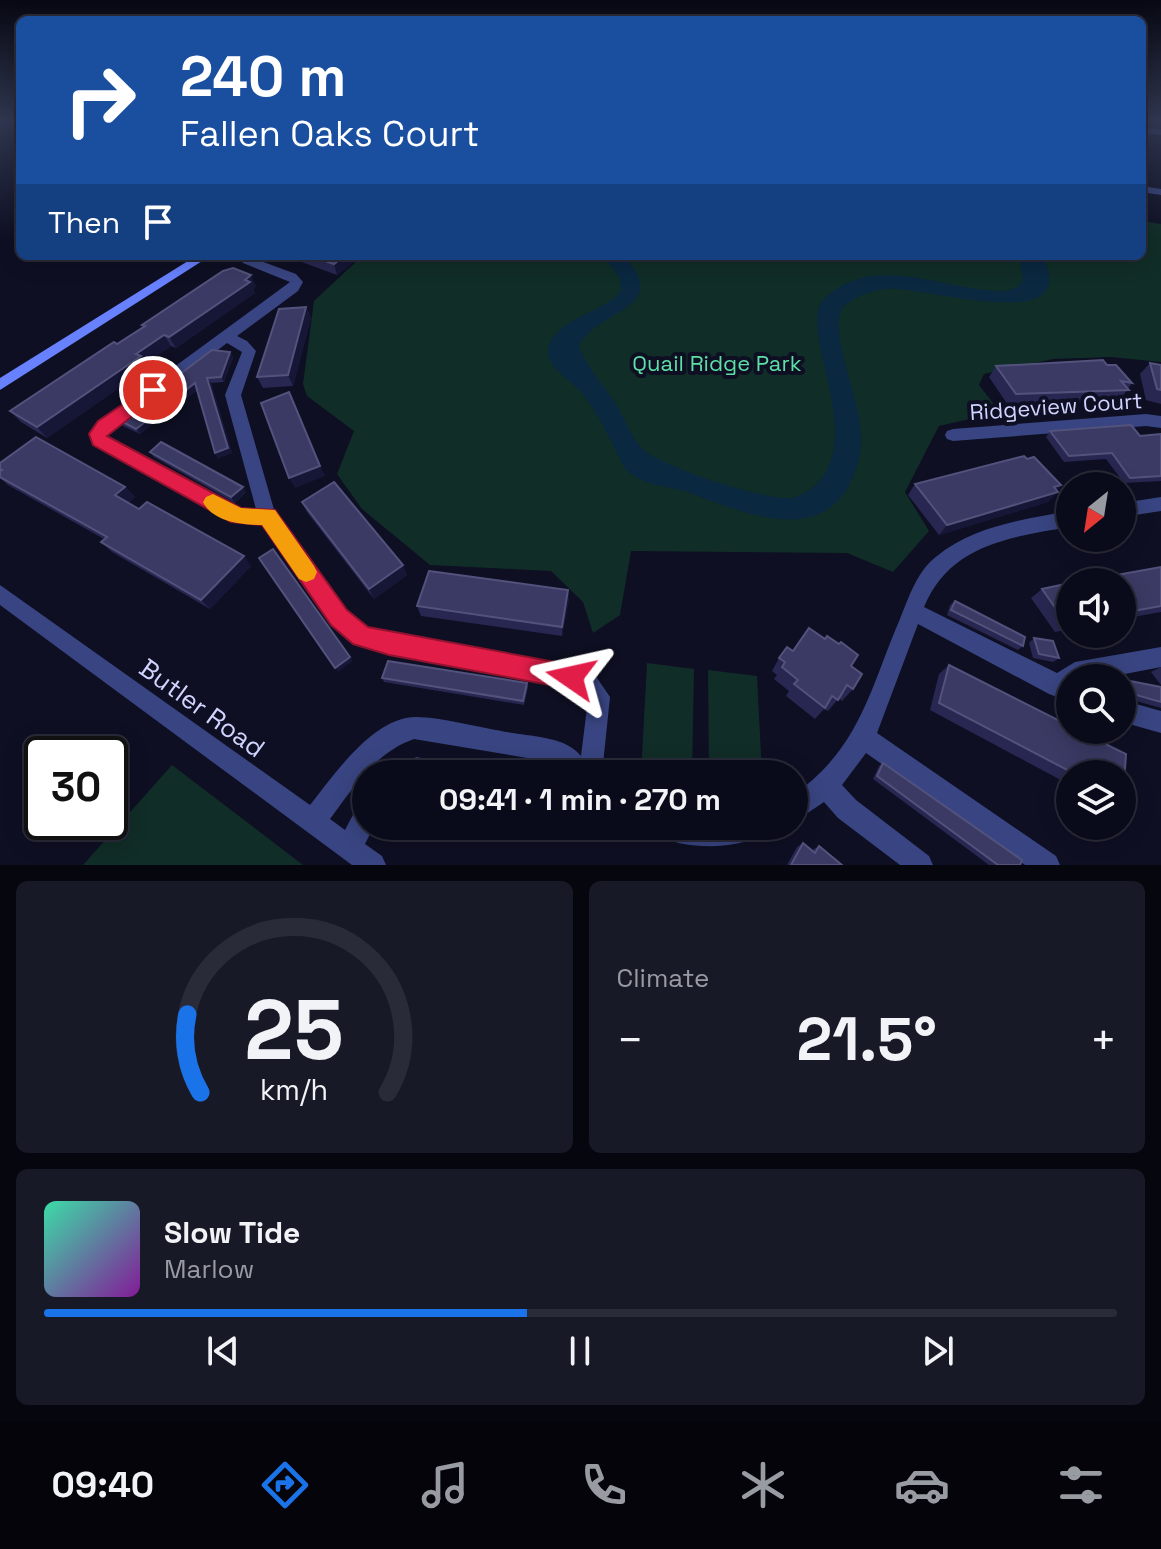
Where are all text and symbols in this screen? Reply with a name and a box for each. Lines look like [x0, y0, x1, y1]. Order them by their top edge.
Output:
text: 240 m [180, 41, 346, 112]
icon: right [48, 48, 152, 152]
text: Fallen Oaks Court [180, 111, 480, 157]
icon: arrive [136, 200, 180, 244]
text: Then [48, 203, 120, 242]
park label: Quail Ridge Park [632, 349, 802, 377]
pin [119, 356, 187, 424]
icon: arrive [131, 368, 175, 412]
street label: Ridgeview Court [969, 386, 1143, 426]
north arrow [1056, 472, 1136, 552]
map controls [1056, 472, 1136, 840]
button: sound [1056, 568, 1136, 648]
position arrow [529, 635, 613, 719]
street label: Butler Road [132, 651, 272, 765]
button: search [1056, 664, 1136, 744]
speed limit sign: 30 [24, 736, 128, 840]
button: layers [1056, 760, 1136, 840]
text: 09:41 · 1 min · 270 m [439, 780, 721, 819]
text: Climate [617, 961, 709, 995]
text: 25 [245, 977, 344, 1083]
text: 21.5° [797, 1001, 937, 1078]
text: − [617, 1012, 644, 1068]
text: + [1090, 1012, 1117, 1068]
text: km/h [260, 1072, 328, 1108]
text: Slow Tide [164, 1213, 300, 1252]
text: Marlow [164, 1252, 254, 1286]
icon: previous [201, 1329, 245, 1373]
icon: pause [558, 1329, 602, 1373]
icon: next [916, 1329, 960, 1373]
icon: directions [257, 1457, 313, 1513]
icon: music [417, 1457, 473, 1513]
icon: phone [576, 1457, 632, 1513]
icon: climate [735, 1457, 791, 1513]
icon: car [894, 1457, 950, 1513]
icon: filters [1053, 1457, 1109, 1513]
text: 09:40 [52, 1462, 154, 1508]

